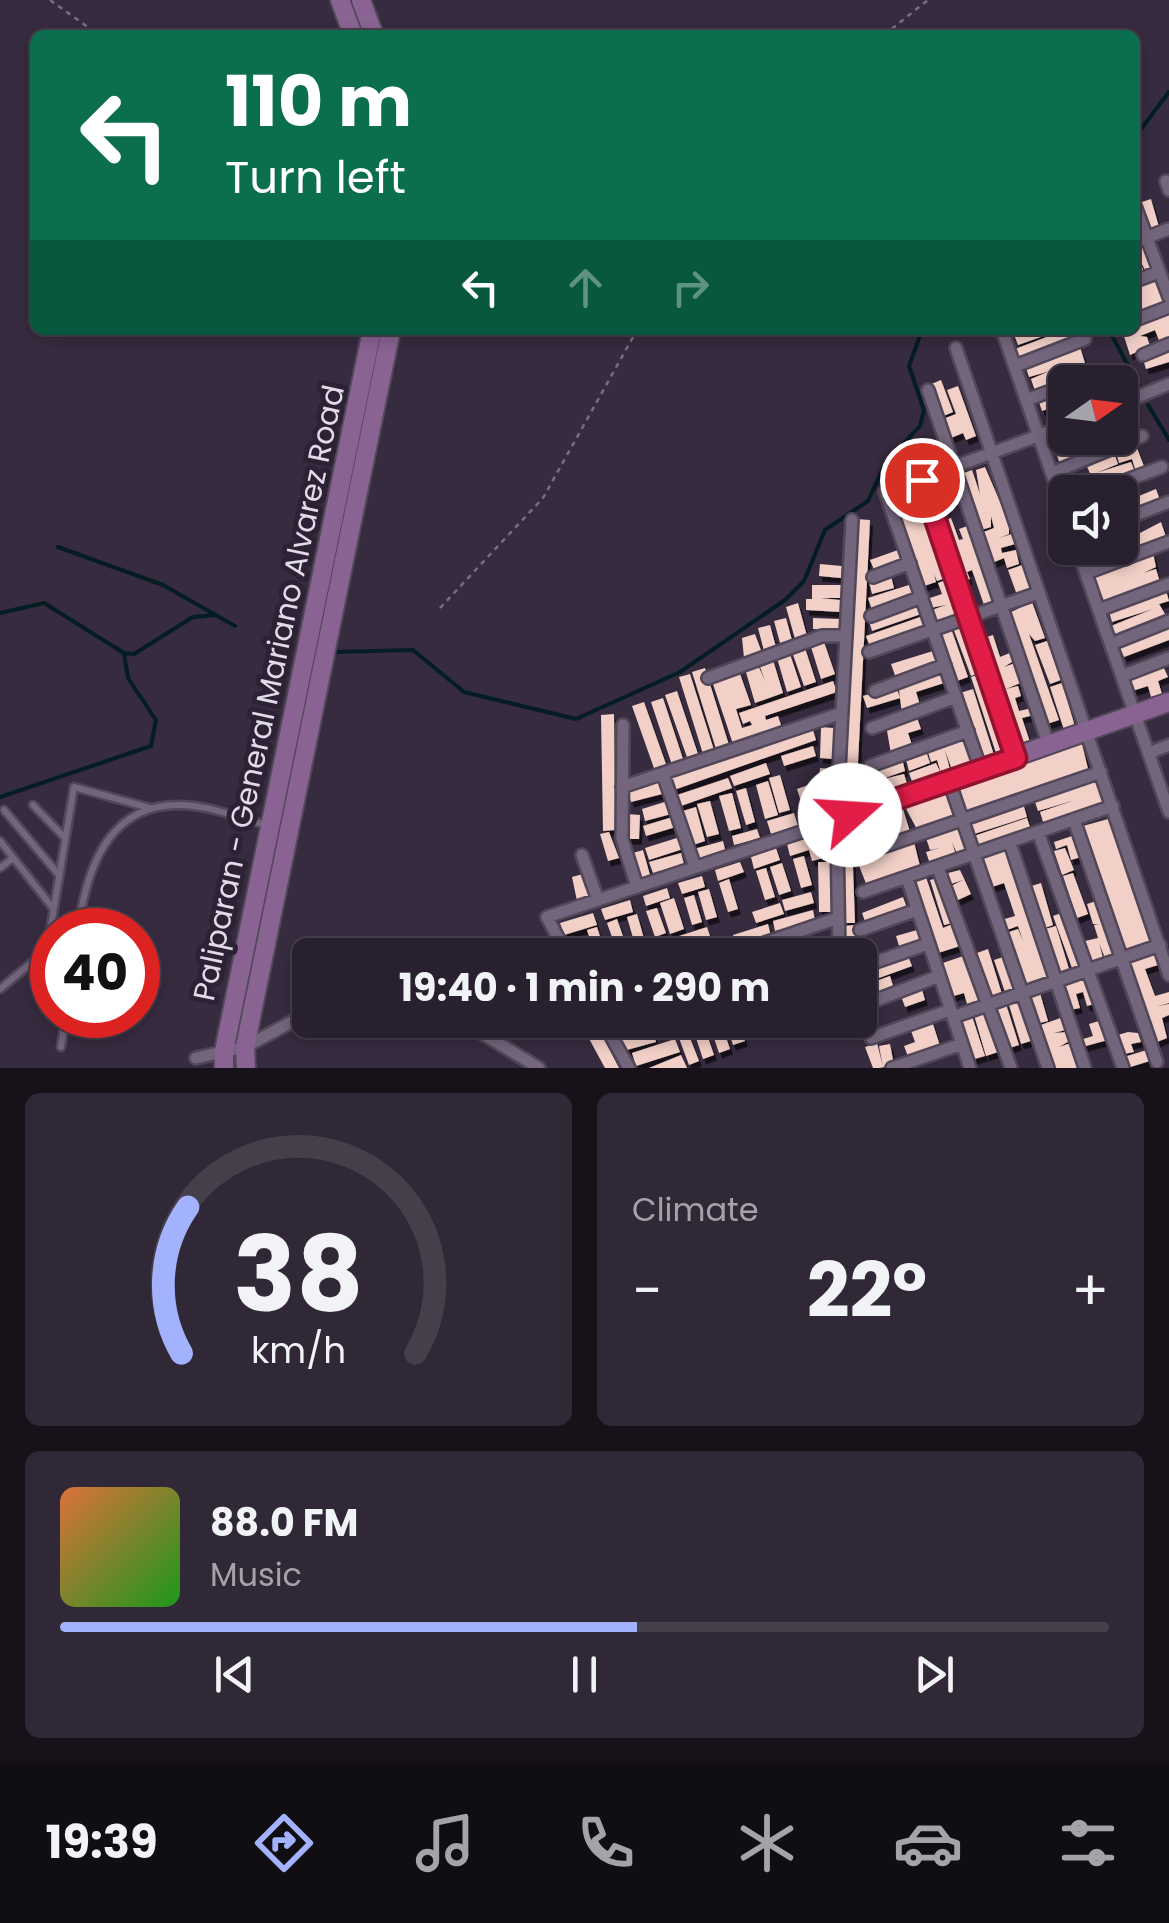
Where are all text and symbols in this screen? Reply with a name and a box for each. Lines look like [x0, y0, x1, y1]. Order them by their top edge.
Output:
text: 110 m [225, 52, 412, 151]
icon: left [60, 70, 190, 200]
text: Turn left [225, 146, 406, 209]
icon: left [453, 260, 508, 315]
icon: ahead [558, 260, 613, 315]
icon: right [663, 260, 718, 315]
north arrow [1048, 365, 1138, 455]
map controls [1048, 365, 1138, 565]
street label: Paliparan - General Mariano Alvarez Road [182, 381, 355, 1005]
pin [880, 438, 965, 523]
icon: arrive [895, 453, 950, 508]
button: sound [1048, 475, 1138, 565]
position arrow [798, 763, 902, 867]
speed limit sign: 40 [30, 908, 160, 1038]
text: 19:40 · 1 min · 290 m [399, 961, 770, 1014]
text: Climate [632, 1187, 759, 1232]
text: 38 [233, 1202, 364, 1347]
text: 22° [807, 1238, 927, 1343]
text: − [632, 1252, 662, 1329]
text: + [1071, 1252, 1109, 1329]
text: km/h [251, 1325, 346, 1376]
text: 88.0 FM [210, 1496, 358, 1549]
text: Music [210, 1552, 302, 1597]
icon: previous [207, 1647, 262, 1702]
icon: pause [557, 1647, 612, 1702]
icon: next [907, 1647, 962, 1702]
icon: directions [249, 1808, 319, 1878]
icon: music [410, 1808, 480, 1878]
icon: phone [571, 1808, 641, 1878]
icon: climate [732, 1808, 802, 1878]
icon: car [893, 1808, 963, 1878]
icon: filters [1053, 1808, 1123, 1878]
text: 19:39 [45, 1811, 158, 1874]

